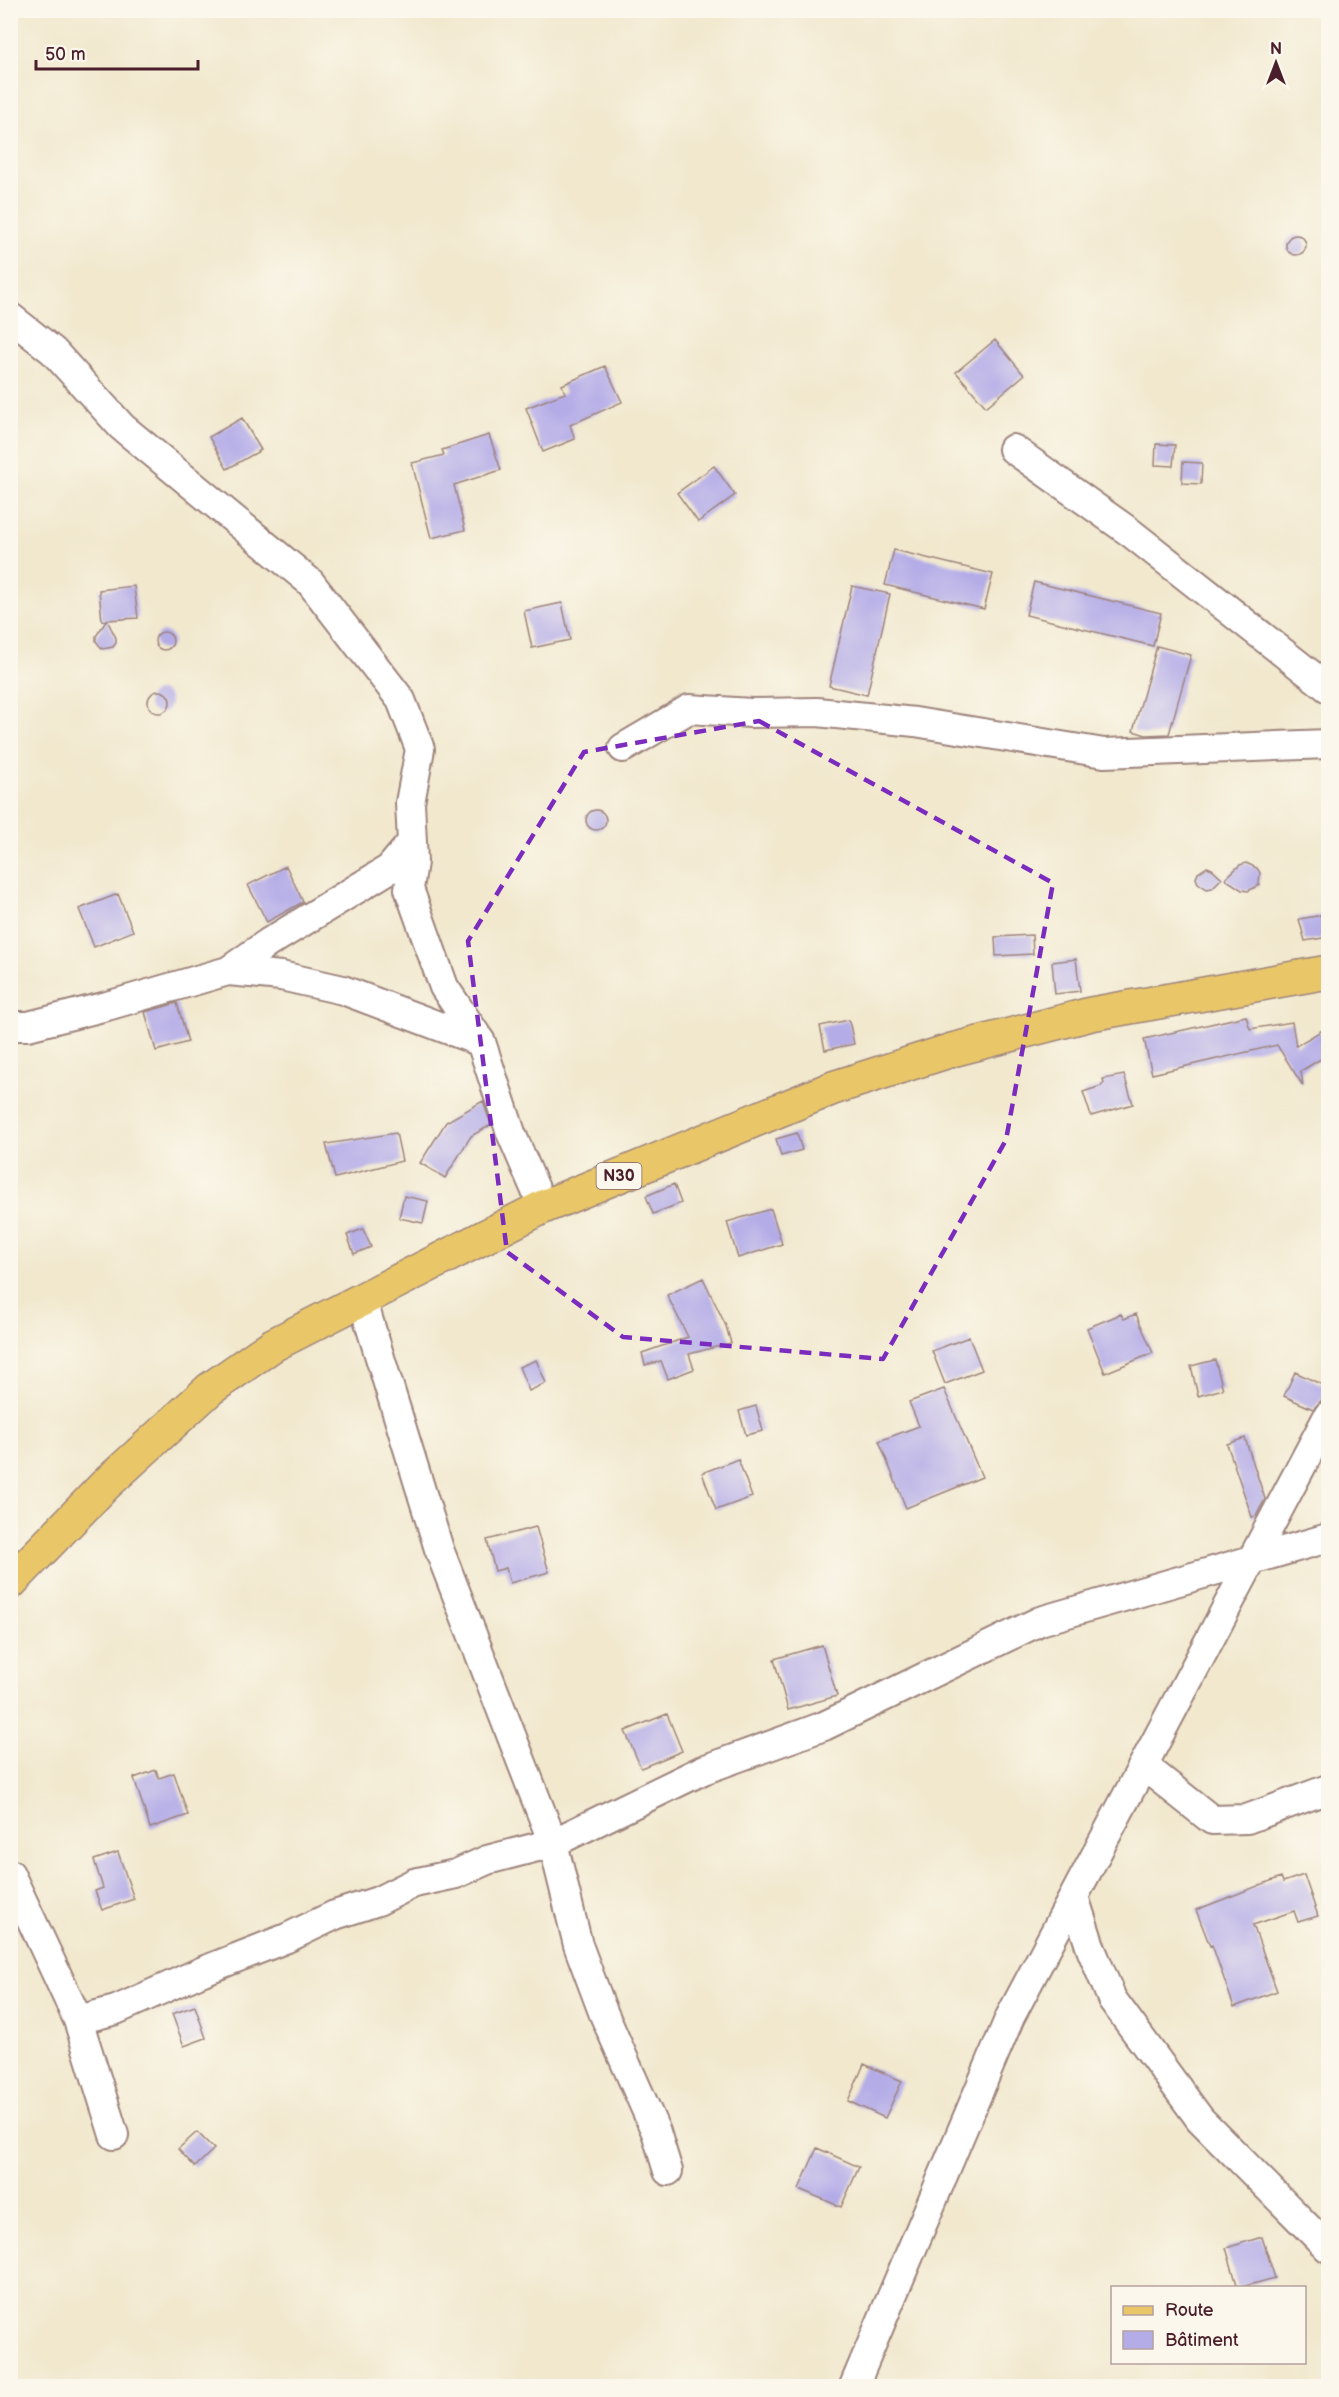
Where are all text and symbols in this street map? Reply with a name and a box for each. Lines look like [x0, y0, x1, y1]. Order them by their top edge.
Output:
scale bar [36, 33, 198, 71]
north arrow [1246, 33, 1306, 93]
text: N [1270, 40, 1282, 59]
text: 50 m [45, 44, 86, 65]
road number: N30 [596, 1163, 642, 1189]
legend [1111, 2286, 1306, 2364]
text: Route [1165, 2300, 1214, 2321]
text: Bâtiment [1165, 2330, 1239, 2351]

